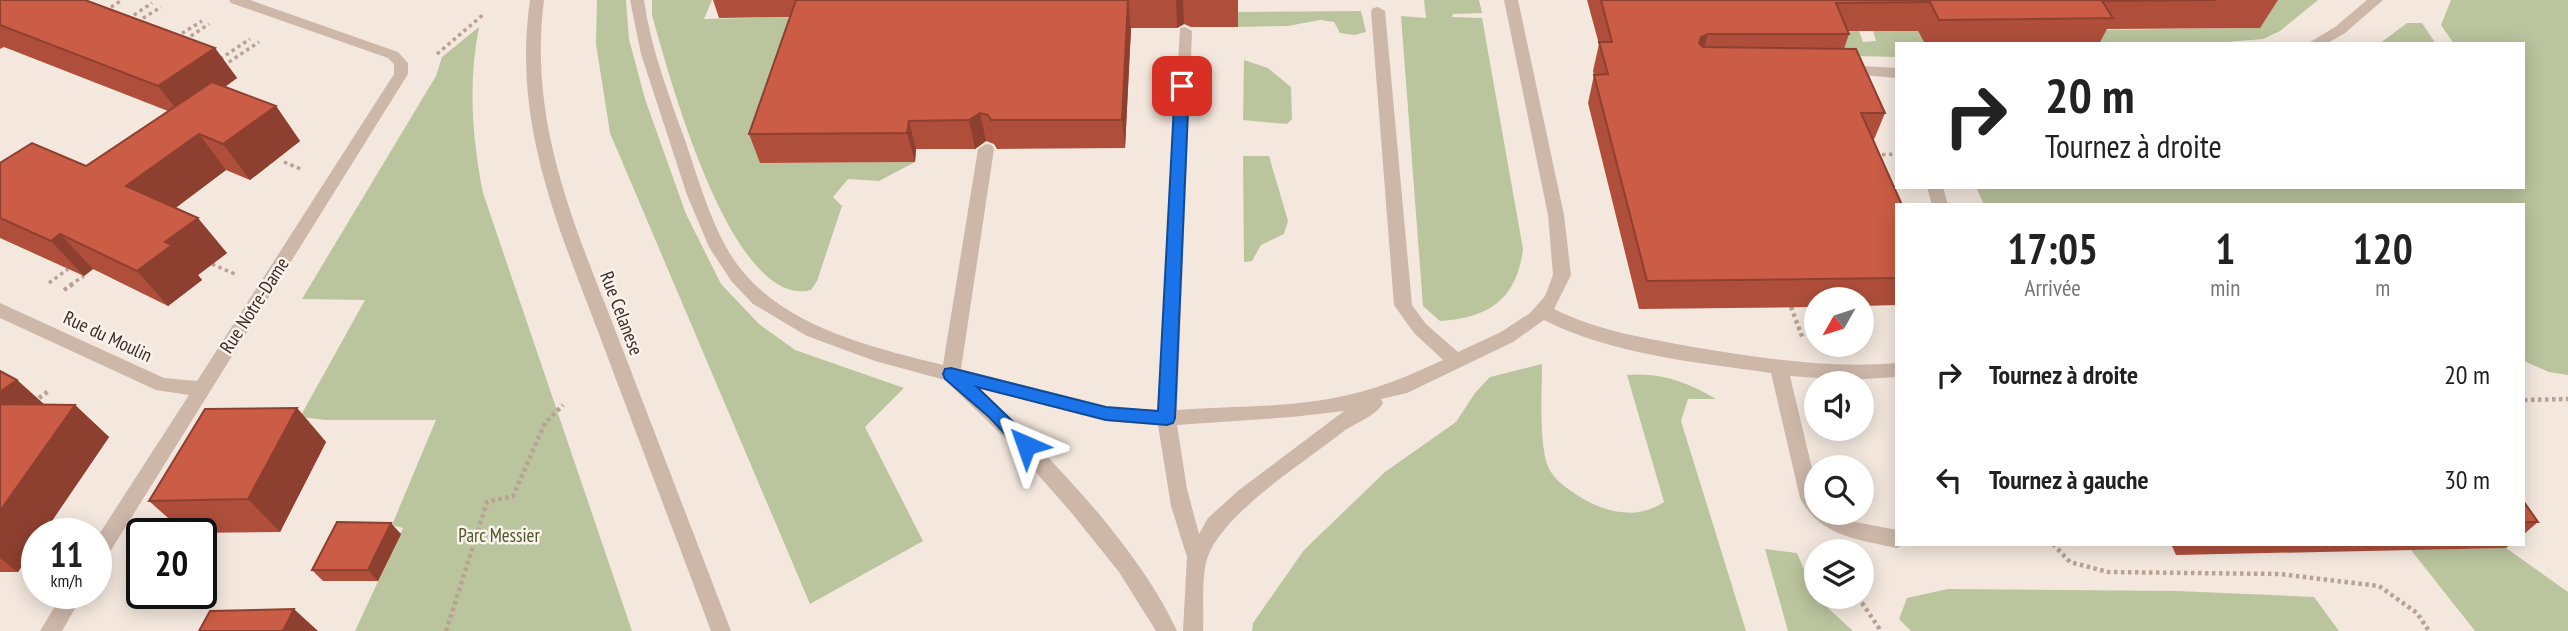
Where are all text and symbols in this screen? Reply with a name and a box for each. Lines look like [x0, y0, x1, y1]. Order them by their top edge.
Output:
pin [1152, 56, 1212, 116]
text: 20 m [2045, 63, 2134, 127]
icon: arrive [1163, 67, 1201, 105]
icon: right [1930, 70, 2021, 161]
text: Tournez à droite [2045, 125, 2222, 167]
text: 17:05 [2007, 221, 2098, 276]
text: 1 [2215, 221, 2235, 276]
text: 120 [2353, 221, 2413, 276]
street label: Rue Notre-Dame [214, 253, 294, 357]
street label: Rue Celanese [595, 268, 649, 358]
text: Arrivée [2025, 273, 2081, 302]
text: min [2210, 273, 2240, 302]
text: m [2375, 273, 2390, 302]
north arrow [1804, 287, 1874, 357]
map controls [1804, 287, 1874, 609]
street label: Rue du Moulin [60, 305, 156, 367]
icon: right [1930, 356, 1968, 394]
text: Tournez à droite [1989, 358, 2138, 391]
text: 20 m [2444, 358, 2490, 391]
button: sound [1804, 371, 1874, 441]
position arrow [989, 408, 1063, 482]
button: search [1804, 455, 1874, 525]
icon: left [1930, 461, 1968, 499]
text: Tournez à gauche [1989, 463, 2149, 496]
text: 30 m [2444, 463, 2490, 496]
speed limit sign: 20 [126, 518, 217, 609]
park label: Parc Messier [458, 523, 540, 547]
text: 11 [50, 531, 83, 577]
button: layers [1804, 539, 1874, 609]
text: km/h [51, 569, 82, 592]

